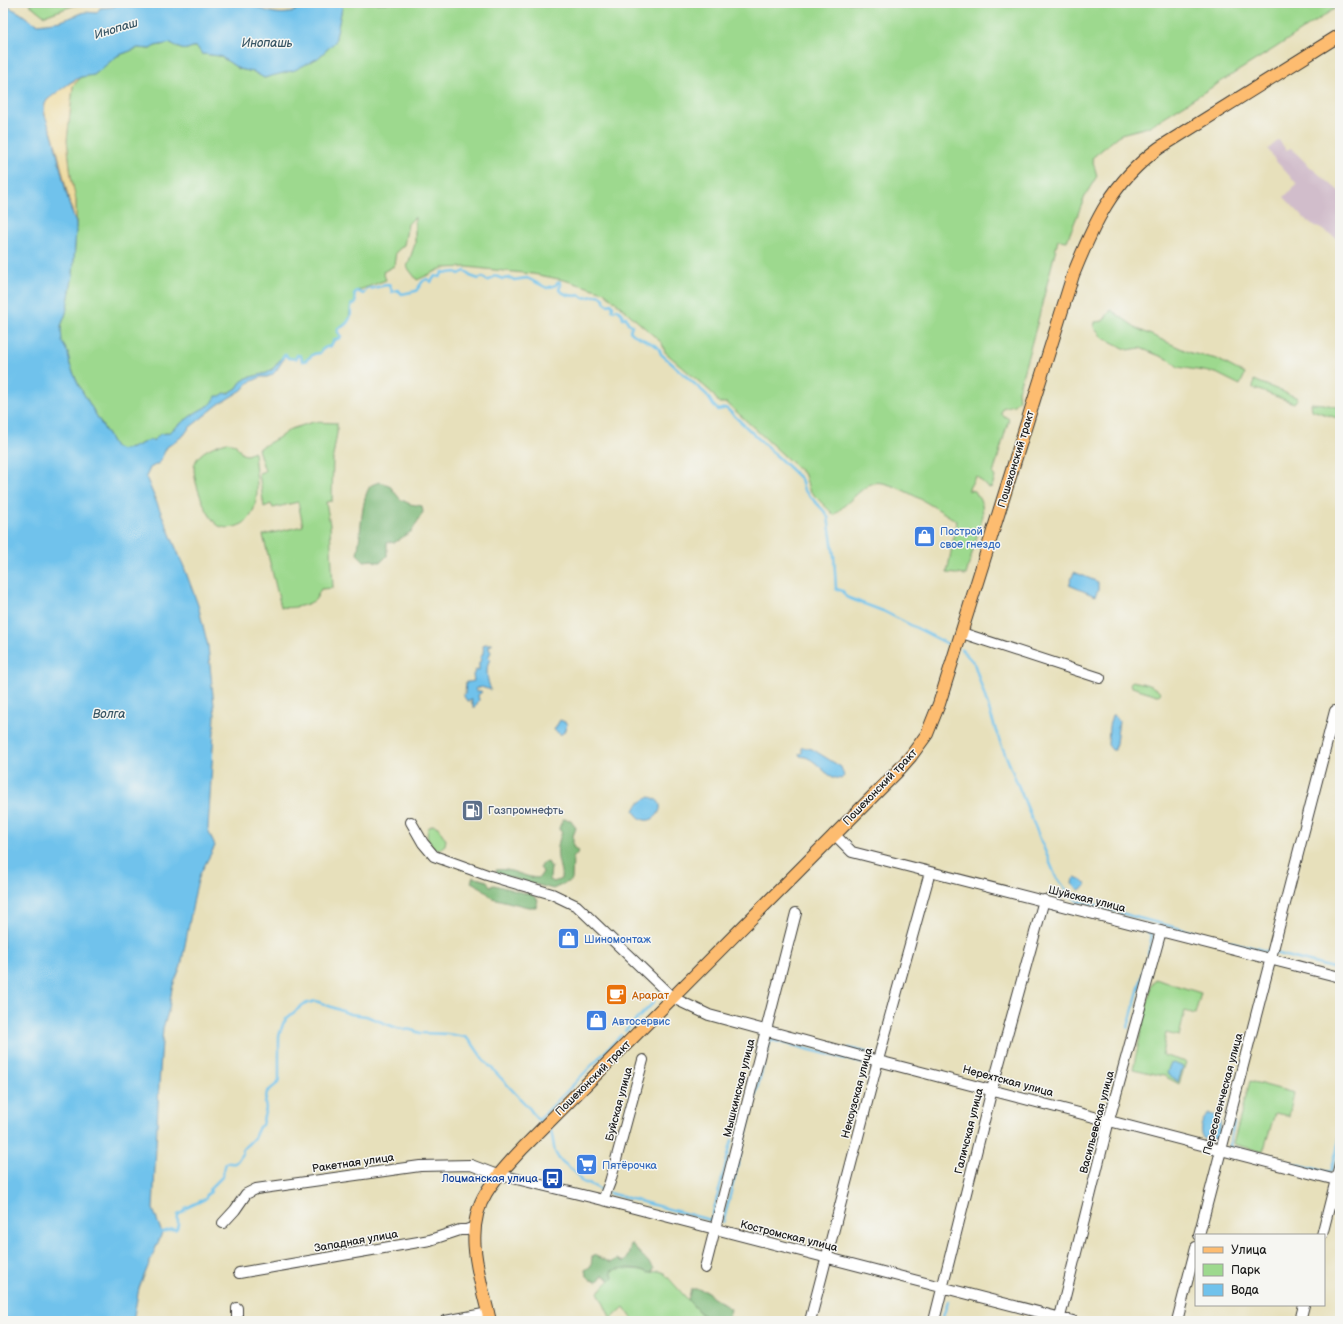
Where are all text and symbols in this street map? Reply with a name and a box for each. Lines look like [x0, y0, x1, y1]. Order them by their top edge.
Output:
water label: Инопаш [92, 15, 141, 43]
water label: Инопашь [241, 36, 293, 51]
street label: Пошехонский тракт [995, 409, 1037, 509]
shop icon: Построй свое гнездо [911, 524, 937, 550]
place label: Построй свое гнездо [940, 525, 1001, 551]
water label: Волга [93, 707, 125, 722]
street label: Пошехонский тракт [840, 746, 920, 828]
fuel station icon: Газпромнефть [459, 797, 485, 823]
place label: Газпромнефть [488, 804, 564, 817]
street label: Шуйская улица [1047, 883, 1127, 915]
shop icon: Шиномонтаж [555, 926, 581, 952]
place label: Шиномонтаж [584, 933, 651, 946]
cafe icon: Арарат [603, 982, 629, 1008]
place label: Арарат [631, 989, 669, 1002]
shop icon: Автосервис [583, 1008, 609, 1034]
place label: Автосервис [611, 1015, 671, 1028]
street label: Переселенческая улица [1200, 1031, 1246, 1156]
street label: Мышкинская улица [720, 1037, 758, 1139]
street label: Пошехонский тракт [553, 1038, 633, 1118]
street label: Некоузская улица [839, 1046, 875, 1140]
street label: Нерехтская улица [961, 1063, 1055, 1100]
street label: Буйская улица [603, 1065, 635, 1142]
street label: Васильевская улица [1077, 1069, 1117, 1175]
street label: Галичская улица [952, 1086, 986, 1175]
street label: Ракетная улица [311, 1151, 395, 1175]
supermarket icon: Пятёрочка [574, 1152, 600, 1178]
place label: Пятёрочка [602, 1159, 658, 1172]
bus stop icon: Лоцманская улица [540, 1165, 566, 1191]
place label: Лоцманская улица [441, 1172, 538, 1185]
street label: Костромская улица [739, 1218, 839, 1254]
street label: Западная улица [313, 1227, 399, 1255]
legend [1195, 1234, 1325, 1306]
text: Улица [1231, 1243, 1267, 1258]
text: Парк [1231, 1263, 1261, 1278]
text: Вода [1231, 1283, 1259, 1298]

